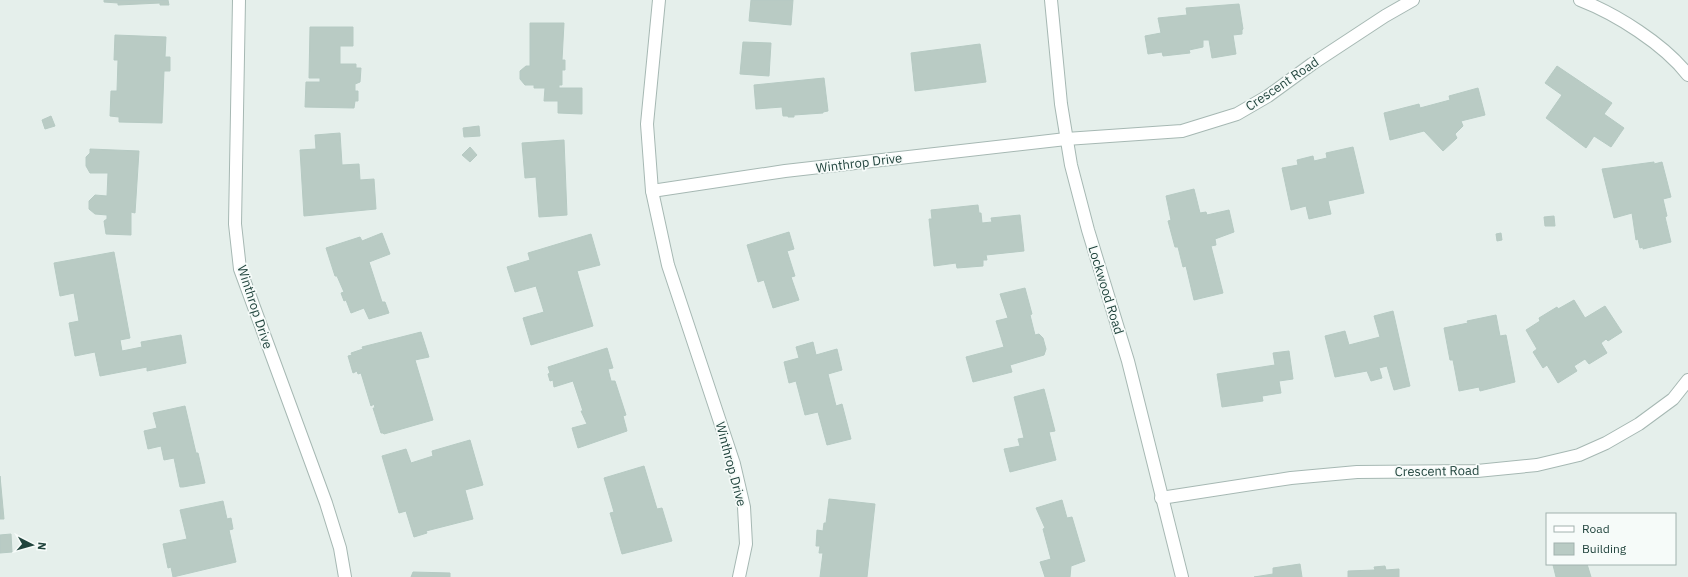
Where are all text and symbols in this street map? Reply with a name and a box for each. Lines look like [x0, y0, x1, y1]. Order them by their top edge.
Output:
street label: Crescent Road [1242, 53, 1322, 115]
street label: Winthrop Drive [815, 149, 903, 177]
street label: Lockwood Road [1084, 244, 1128, 336]
street label: Winthrop Drive [233, 263, 277, 351]
street label: Winthrop Drive [712, 420, 750, 508]
street label: Crescent Road [1394, 462, 1480, 480]
legend [1546, 513, 1676, 565]
text: Road [1582, 521, 1610, 536]
north arrow [12, 525, 52, 565]
text: N [35, 541, 49, 551]
text: Building [1582, 541, 1627, 556]

